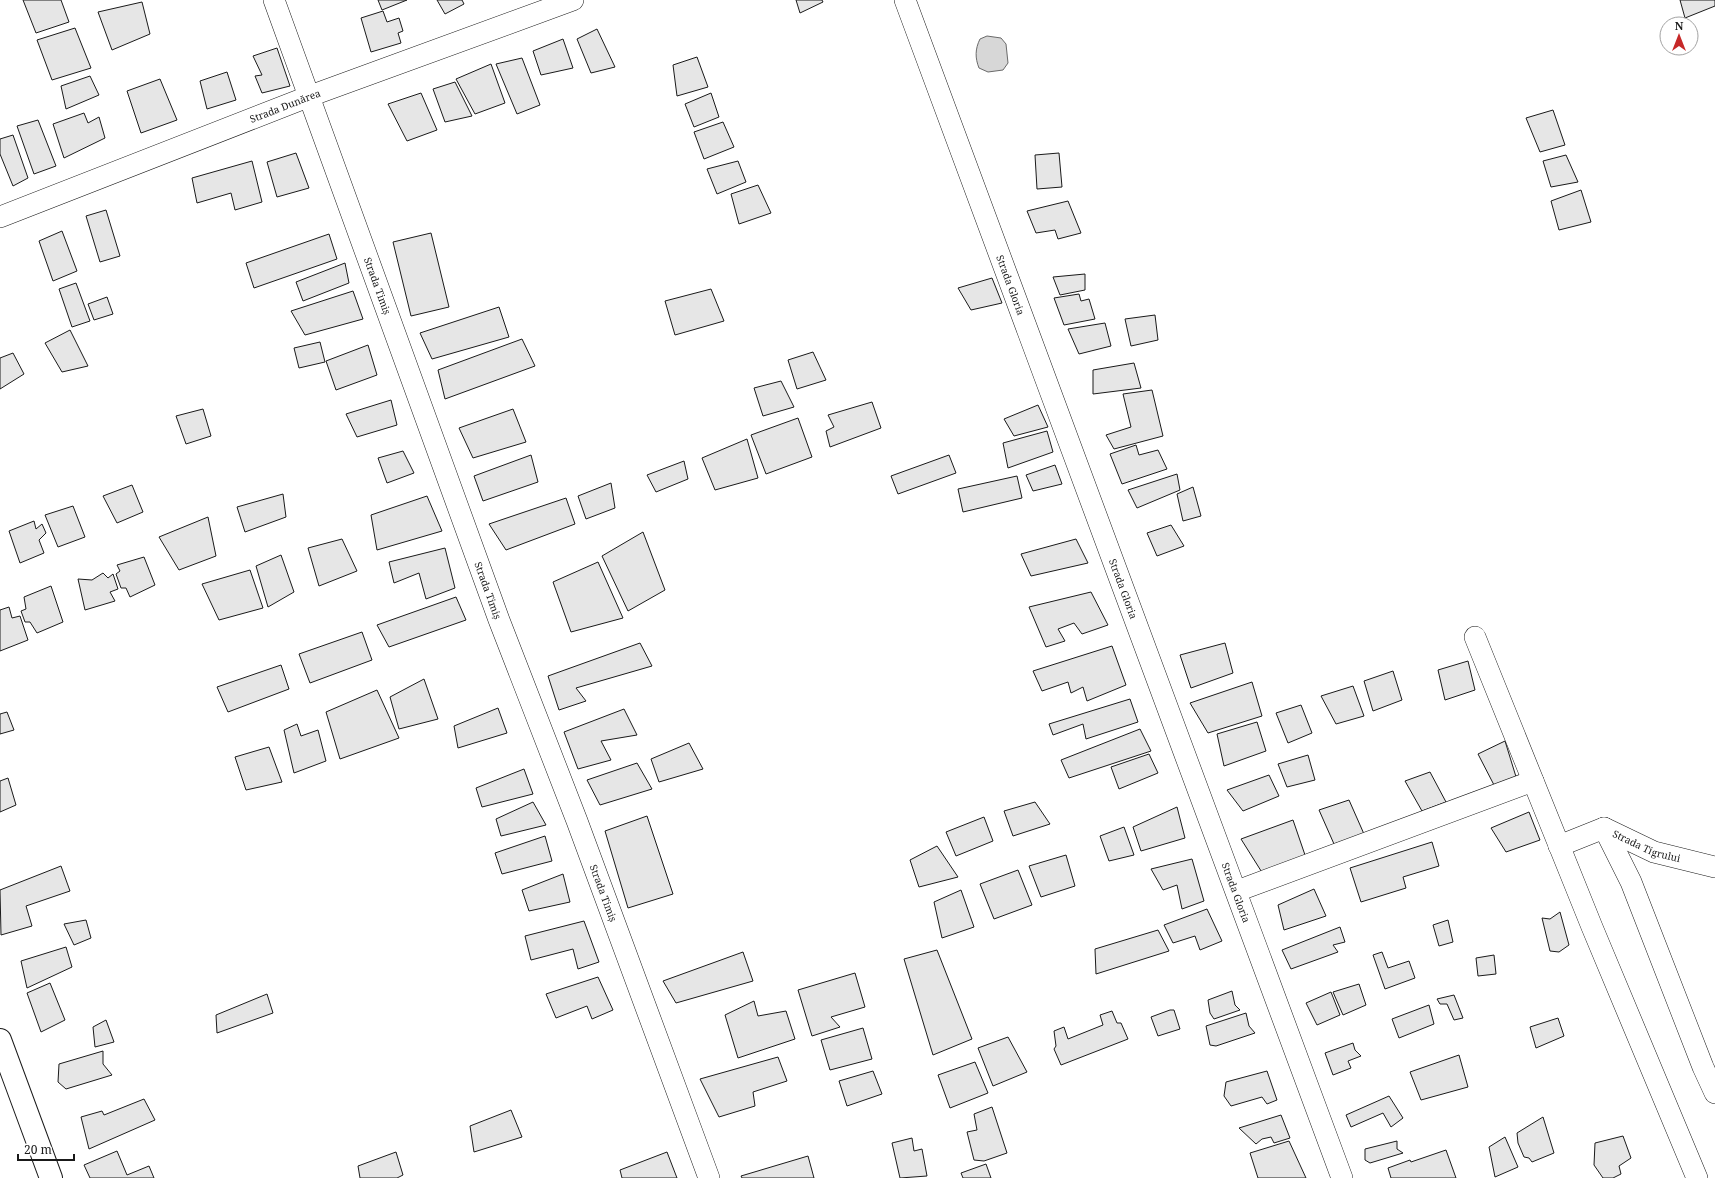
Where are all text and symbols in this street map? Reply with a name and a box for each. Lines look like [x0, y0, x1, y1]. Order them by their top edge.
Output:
north arrow [1659, 16, 1699, 56]
text: N [1675, 18, 1684, 33]
street label: Strada Dunărea [248, 86, 323, 126]
street label: Strada Gloria [993, 253, 1028, 317]
street label: Strada Timiș [361, 255, 395, 317]
street label: Strada Gloria [1106, 557, 1141, 621]
street label: Strada Timiș [471, 560, 505, 621]
street label: Strada Tigrului [1610, 826, 1683, 865]
street label: Strada Gloria [1219, 861, 1254, 925]
street label: Strada Timiș [587, 862, 621, 924]
scale bar [18, 1136, 74, 1162]
text: 20 m [24, 1141, 52, 1158]

